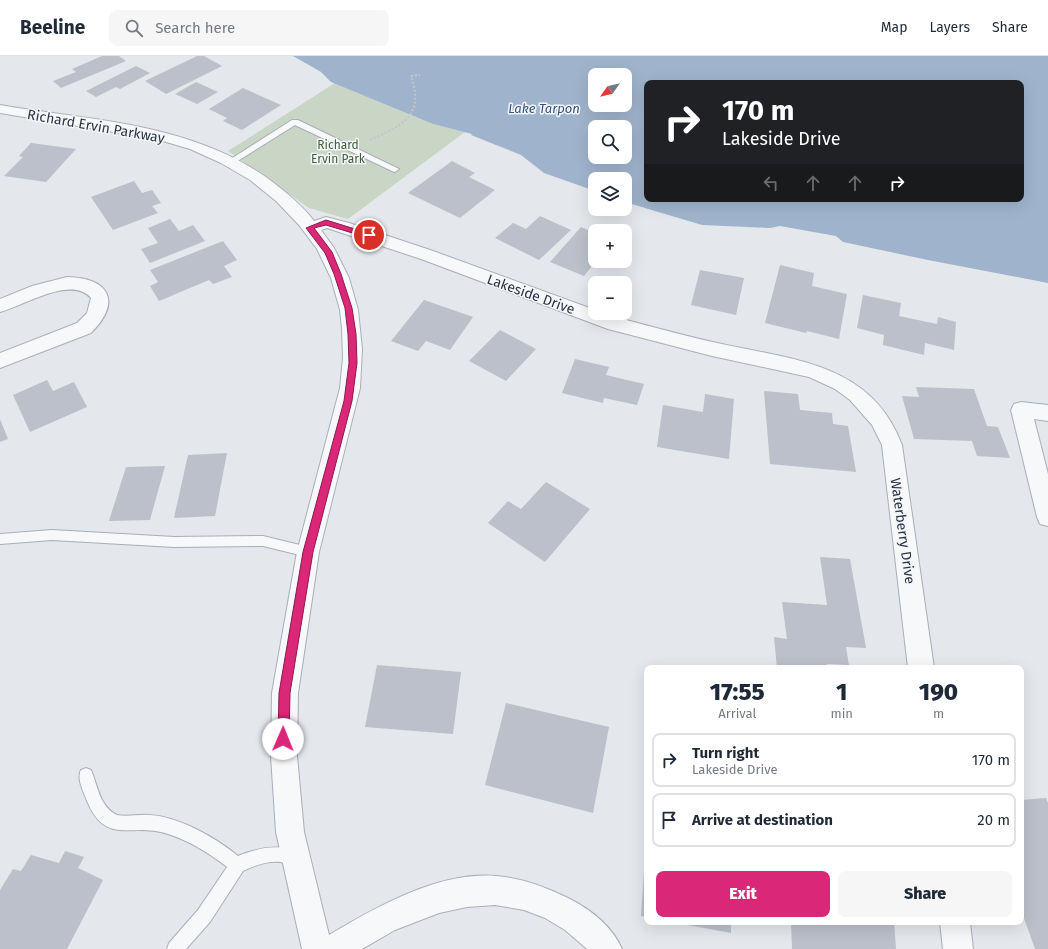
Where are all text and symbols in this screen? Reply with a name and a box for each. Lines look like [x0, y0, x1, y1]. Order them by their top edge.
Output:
search box [109, 10, 389, 46]
text: Beeline [20, 16, 85, 39]
icon: search [123, 17, 145, 39]
text: Search here [155, 19, 235, 37]
text: Map [881, 19, 907, 36]
text: Layers [929, 19, 970, 36]
text: Share [992, 19, 1028, 36]
north arrow [588, 68, 632, 112]
map controls [588, 68, 632, 320]
text: 170 m [722, 94, 794, 127]
icon: right [656, 96, 708, 148]
water label: Lake Tarpon [508, 101, 580, 116]
street label: Richard Ervin Parkway [26, 106, 166, 147]
button: search [588, 120, 632, 164]
text: Lakeside Drive [722, 128, 840, 150]
park label: Richard Ervin Park [311, 138, 366, 166]
button: layers [588, 172, 632, 216]
icon: left [760, 172, 782, 194]
icon: ahead [802, 172, 824, 194]
icon: ahead [844, 172, 866, 194]
icon: right [886, 172, 908, 194]
pin [352, 218, 386, 252]
icon: arrive [358, 224, 380, 246]
button: + [588, 224, 632, 268]
street label: Lakeside Drive [485, 271, 577, 318]
button: − [588, 276, 632, 320]
street label: Waterberry Drive [887, 477, 918, 585]
text: 17:55 [710, 678, 765, 706]
text: 1 [836, 678, 847, 706]
text: 190 [919, 678, 958, 706]
text: Arrival [718, 706, 756, 721]
text: min [831, 706, 853, 721]
text: m [933, 706, 944, 721]
position arrow [262, 718, 304, 760]
text: Turn right [692, 744, 759, 762]
icon: right [658, 749, 680, 771]
text: 170 m [972, 751, 1010, 769]
text: Lakeside Drive [692, 762, 778, 777]
icon: arrive [658, 809, 680, 831]
text: Arrive at destination [692, 811, 833, 829]
text: 20 m [977, 811, 1010, 829]
button: Exit [656, 871, 830, 917]
button: Share [838, 871, 1012, 917]

